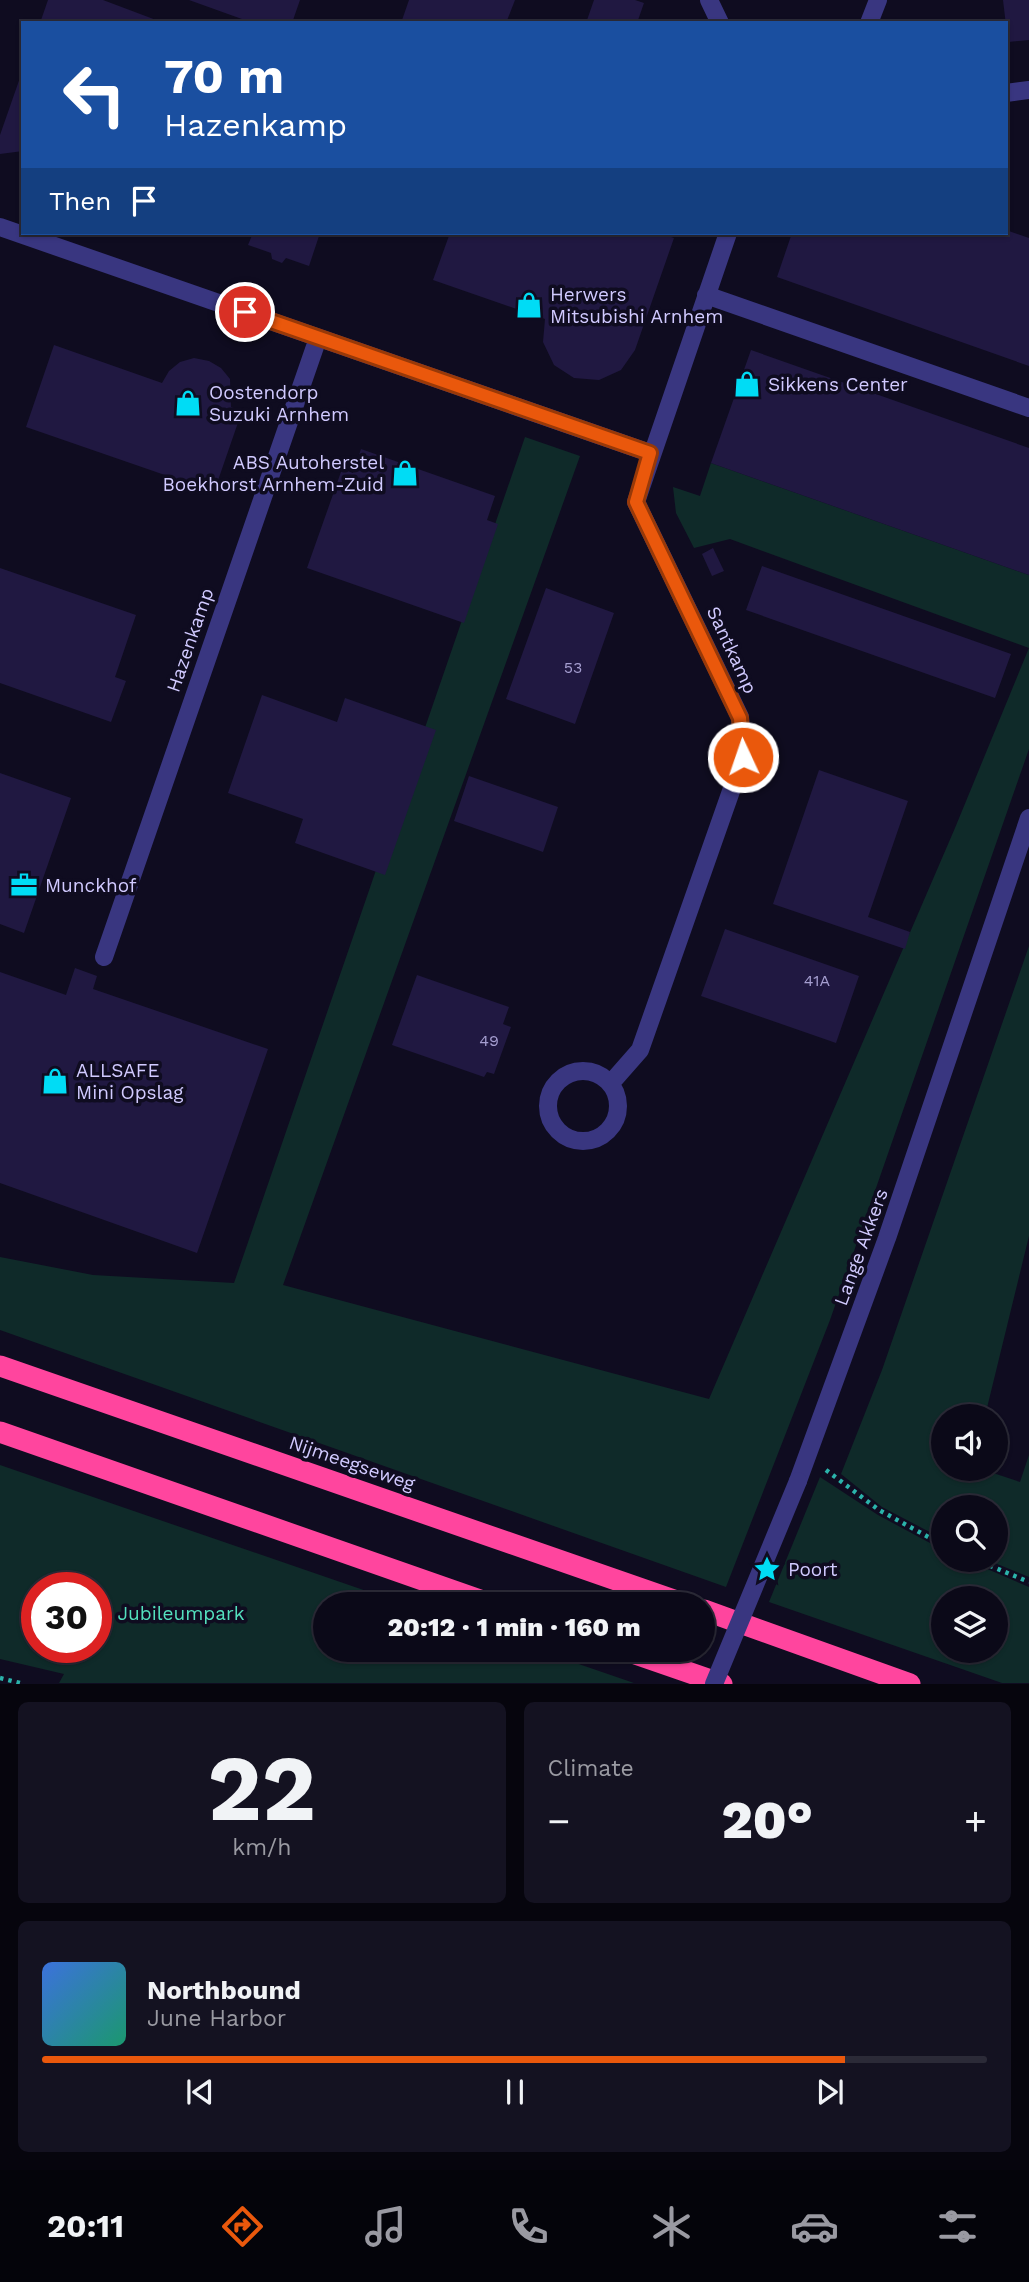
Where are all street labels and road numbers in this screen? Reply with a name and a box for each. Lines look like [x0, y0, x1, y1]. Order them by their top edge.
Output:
street label: Hazenkamp [161, 585, 219, 695]
street label: Santkamp [702, 603, 762, 697]
street label: Lange Akkers [829, 1185, 893, 1309]
street label: Nijmeegseweg [286, 1431, 419, 1496]

